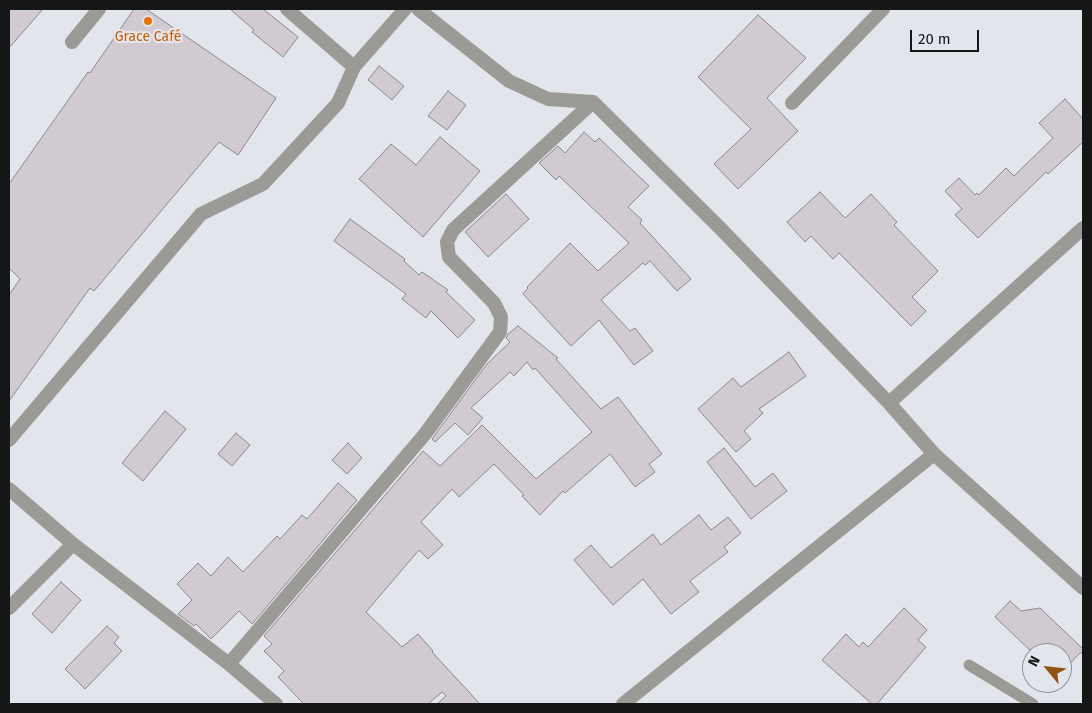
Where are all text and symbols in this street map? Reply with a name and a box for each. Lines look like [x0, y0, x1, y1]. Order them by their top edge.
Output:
marker: Grace Café [142, 15, 154, 27]
scale bar [912, 20, 981, 52]
place label: Grace Café [115, 29, 181, 45]
text: 20 m [918, 30, 951, 48]
north arrow [1022, 643, 1072, 693]
text: N [1025, 653, 1044, 669]

